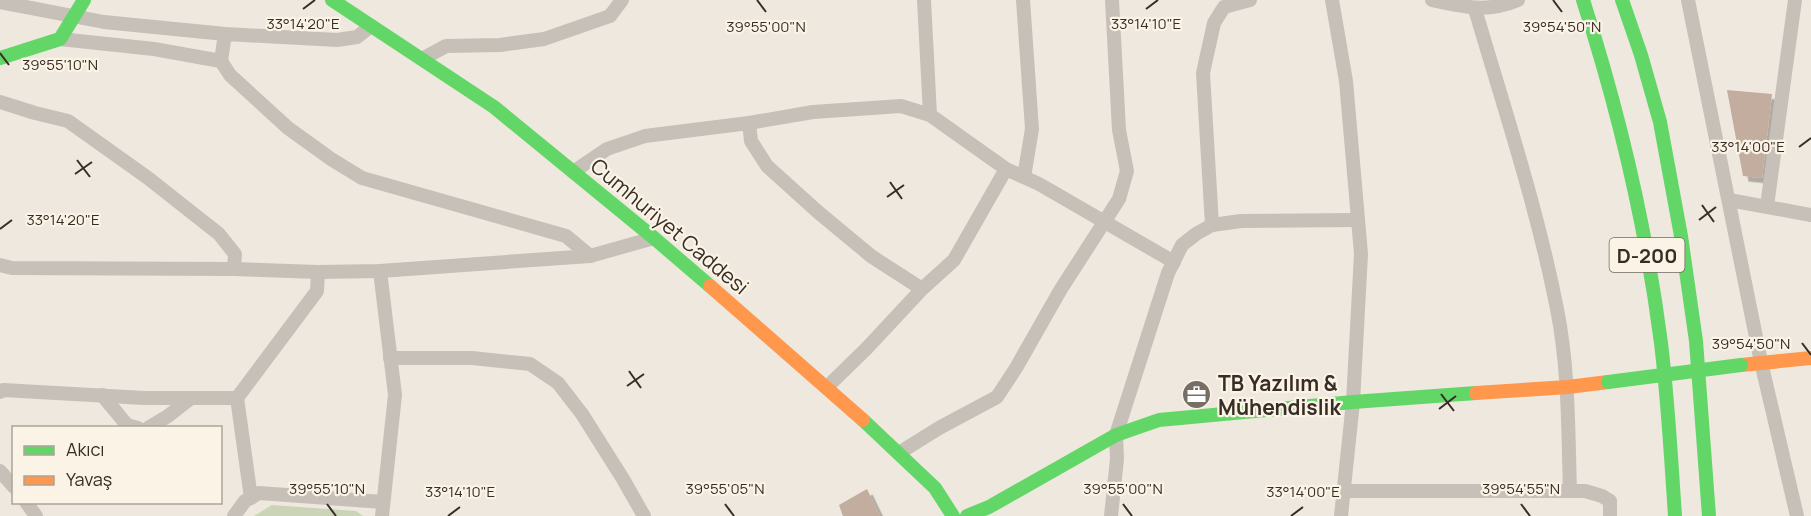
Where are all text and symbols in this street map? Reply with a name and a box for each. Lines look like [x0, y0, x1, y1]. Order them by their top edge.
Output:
text: 33°14'20"E [267, 13, 339, 34]
text: 33°14'10"E [1111, 13, 1181, 34]
text: 39°55'00"N [726, 16, 806, 37]
text: 39°54'50"N [1523, 16, 1601, 37]
text: 39°55'10"N [22, 54, 98, 75]
text: 33°14'00"E [1711, 136, 1785, 157]
street label: Cumhuriyet Caddesi [585, 152, 755, 300]
text: 33°14'20"E [27, 209, 99, 230]
road number: D-200 [1610, 238, 1684, 272]
text: 39°54'50"N [1712, 333, 1790, 354]
place label: TB Yazılım & Mühendislik [1218, 369, 1342, 421]
office icon: TB Yazılım & Mühendislik [1181, 379, 1213, 411]
legend [12, 426, 222, 504]
text: Akıcı [66, 437, 104, 461]
text: Yavaş [66, 467, 112, 491]
text: 39°55'10"N [289, 478, 365, 499]
text: 39°55'05"N [686, 478, 764, 499]
text: 39°55'00"N [1083, 478, 1163, 499]
text: 39°54'55"N [1482, 478, 1560, 499]
text: 33°14'10"E [425, 481, 495, 502]
text: 33°14'00"E [1266, 481, 1340, 502]

